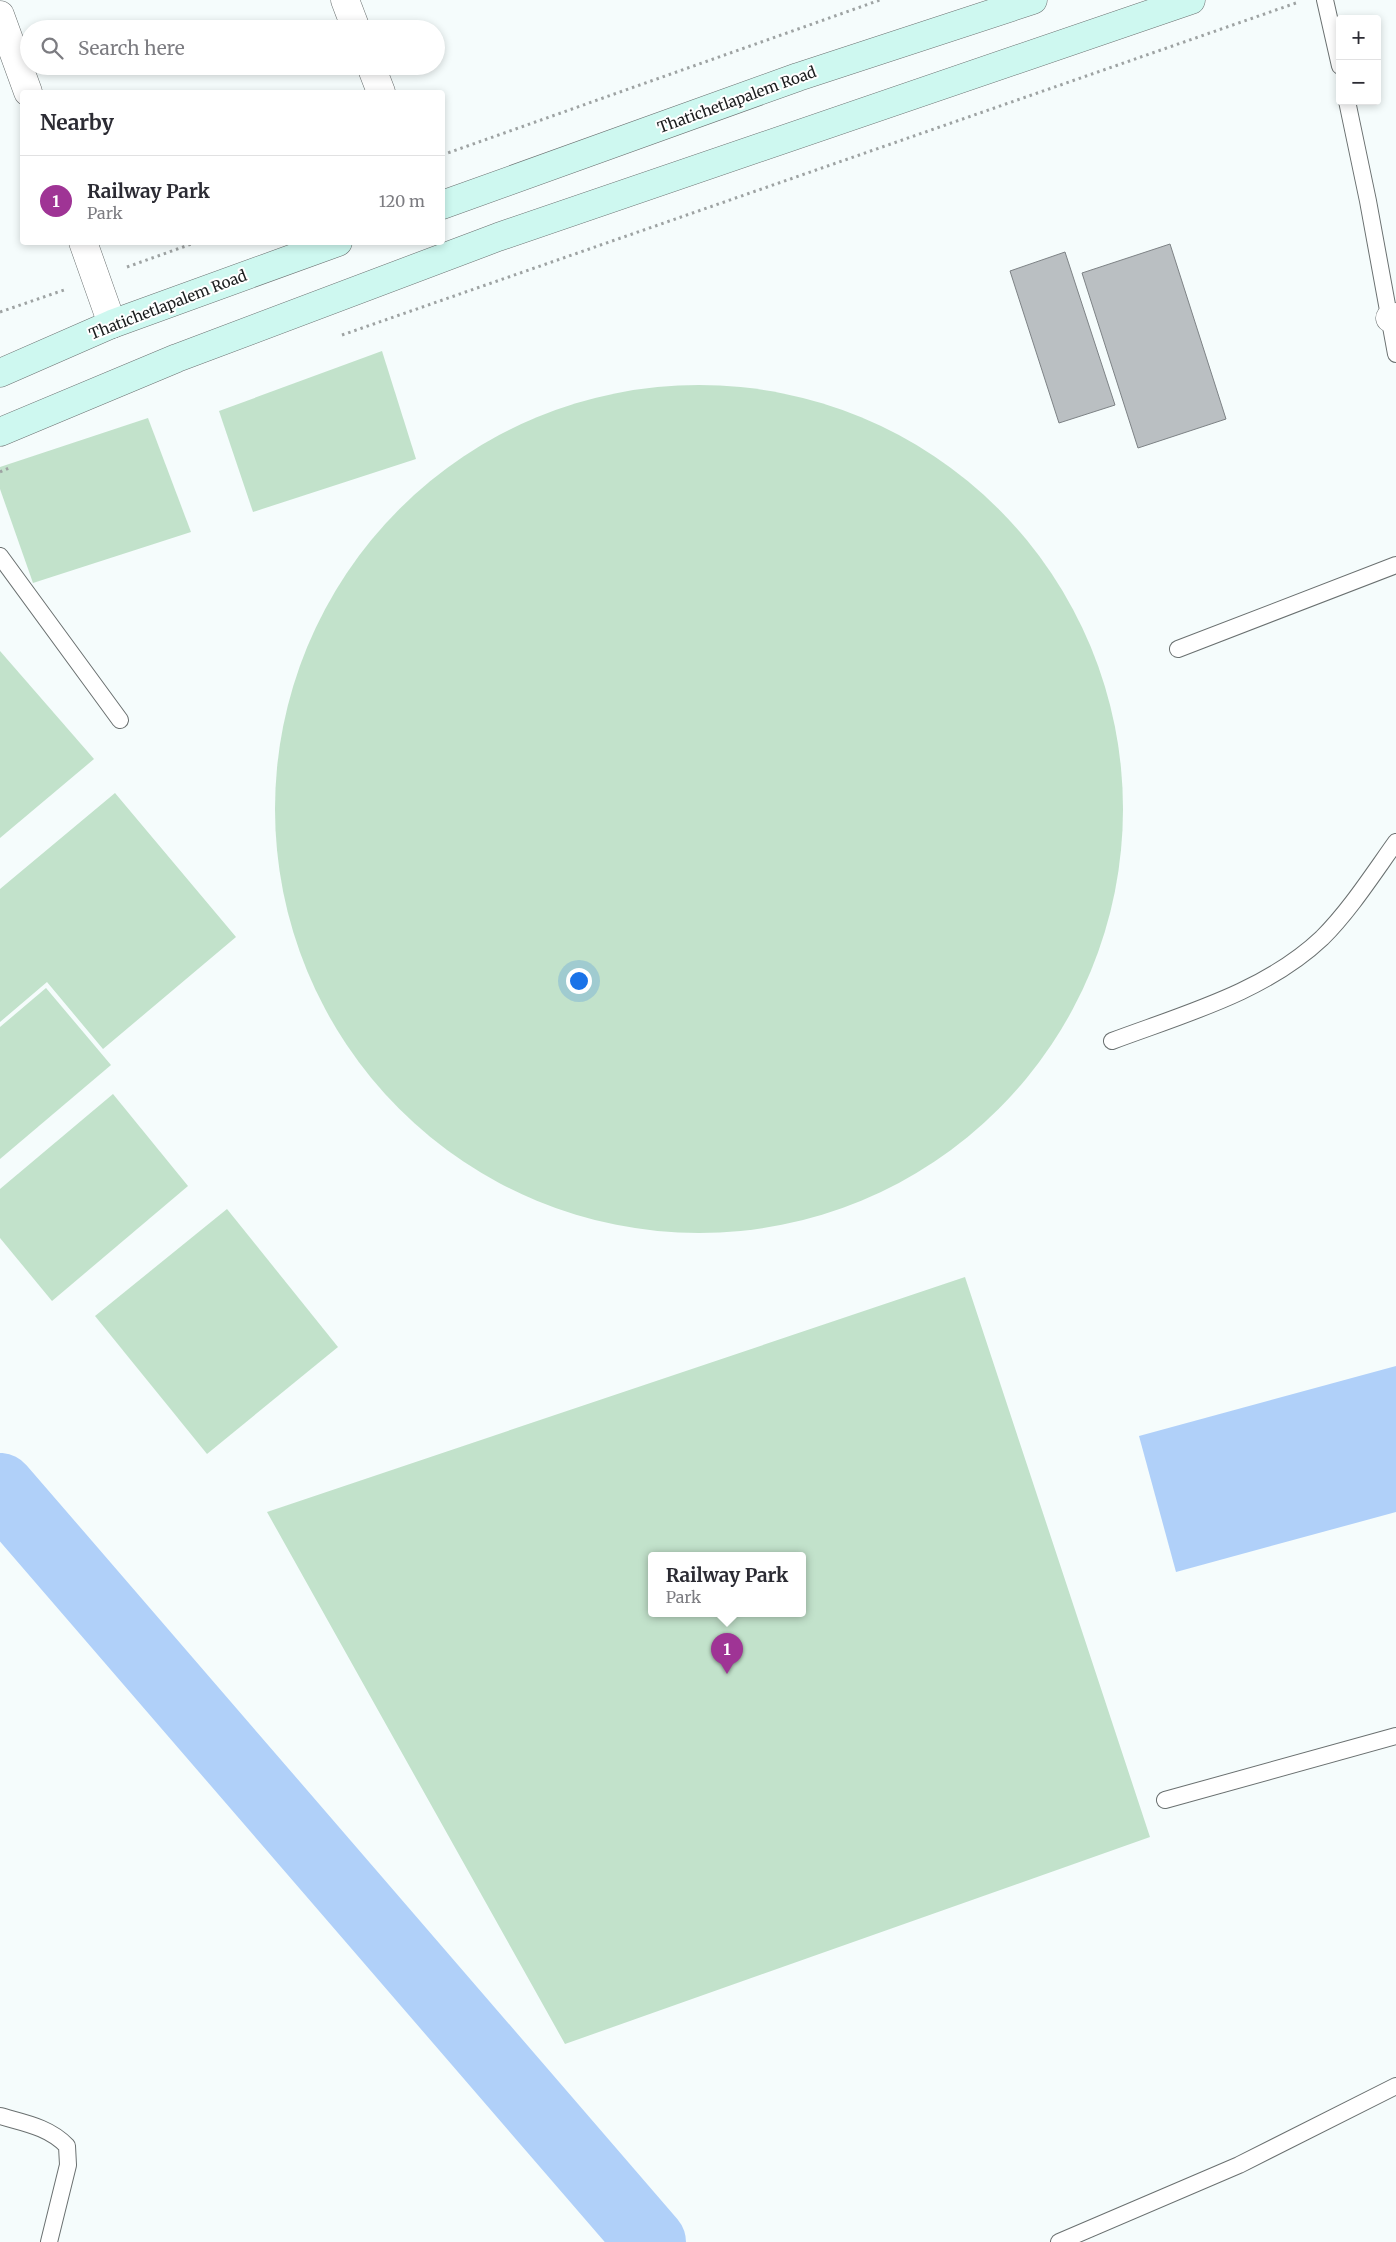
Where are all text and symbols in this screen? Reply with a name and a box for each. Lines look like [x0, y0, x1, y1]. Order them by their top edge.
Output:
map controls [1336, 15, 1381, 105]
button: + [1336, 15, 1381, 60]
search box [20, 20, 445, 75]
icon: search [38, 34, 66, 62]
text: Search here [78, 36, 185, 60]
button: − [1336, 60, 1381, 105]
street label: Thatichetlapalem Road [655, 62, 819, 137]
text: Nearby [40, 109, 114, 136]
text: Railway Park [87, 179, 210, 203]
text: 1 [52, 191, 60, 211]
text: 120 m [379, 191, 425, 211]
text: Park [87, 203, 123, 223]
street label: Thatichetlapalem Road [86, 266, 249, 343]
your location [566, 968, 592, 994]
popup [648, 1552, 806, 1617]
text: Railway Park [666, 1563, 788, 1587]
text: Park [666, 1587, 701, 1607]
pin: 1 [711, 1633, 743, 1674]

